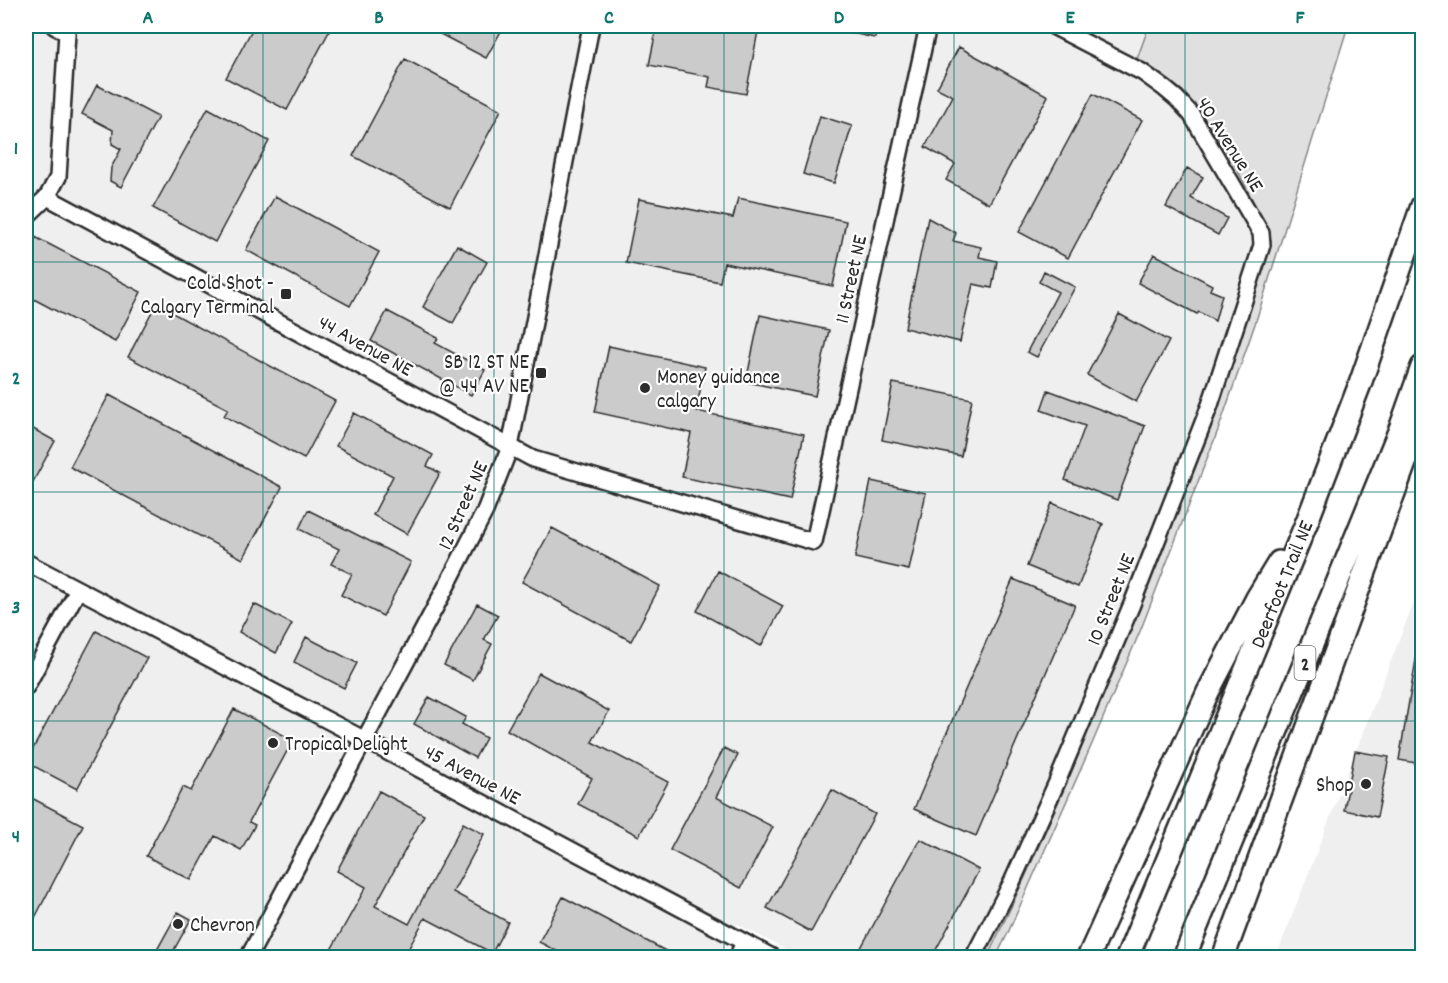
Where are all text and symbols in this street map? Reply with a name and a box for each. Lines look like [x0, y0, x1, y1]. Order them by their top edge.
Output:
text: A [143, 5, 154, 33]
text: B [374, 5, 384, 33]
text: C [604, 5, 614, 33]
text: D [834, 5, 845, 33]
text: E [1065, 5, 1075, 33]
text: F [1296, 5, 1306, 33]
street label: 40 Avenue NE [1187, 92, 1270, 199]
text: 1 [14, 136, 18, 164]
street label: 11 Street NE [829, 232, 877, 327]
place label: Cold Shot - Calgary Terminal [140, 270, 274, 324]
marker: Cold Shot - Calgary Terminal [279, 287, 293, 301]
street label: 44 Avenue NE [312, 309, 418, 386]
place label: SB 12 ST NE @ 44 AV NE [439, 349, 529, 403]
place label: Money guidance calgary [657, 364, 780, 418]
text: 2 [12, 366, 20, 394]
marker: SB 12 ST NE @ 44 AV NE [534, 366, 548, 380]
marker: Money guidance calgary [638, 381, 652, 395]
street label: 12 Street NE [432, 457, 498, 555]
street label: Deerfoot Trail NE [1245, 516, 1323, 653]
street label: 10 Street NE [1081, 549, 1145, 651]
text: 3 [12, 595, 20, 623]
road number: 2 [1294, 646, 1316, 680]
place label: Tropical Delight [285, 731, 408, 761]
marker: Tropical Delight [266, 736, 280, 750]
street label: 45 Avenue NE [418, 739, 526, 815]
place label: Shop [1316, 772, 1354, 802]
marker: Shop [1359, 777, 1373, 791]
text: 4 [12, 824, 20, 852]
place label: Chevron [190, 912, 255, 942]
marker: Chevron [171, 917, 185, 931]

